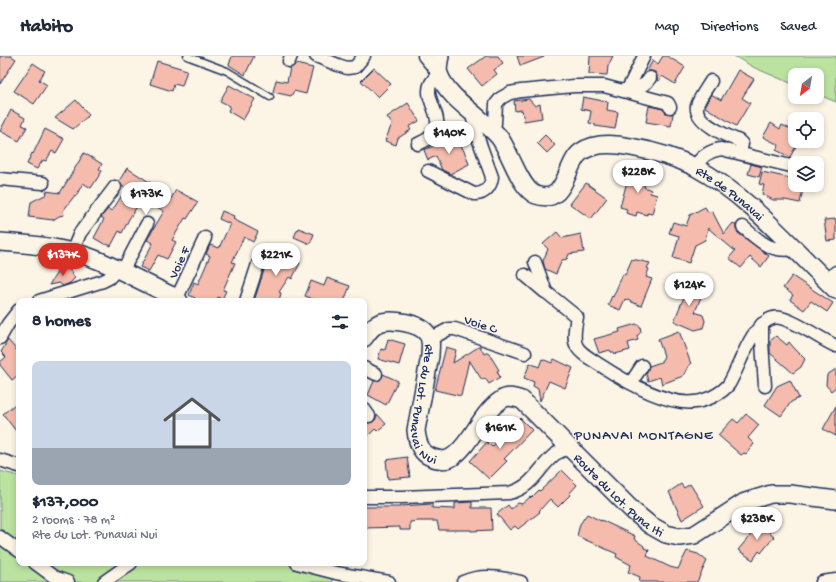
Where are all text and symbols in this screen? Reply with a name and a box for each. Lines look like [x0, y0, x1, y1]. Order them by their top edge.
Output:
text: Habito [20, 16, 73, 39]
text: Map [655, 19, 679, 36]
text: Directions [701, 19, 758, 36]
text: Saved [780, 19, 816, 36]
north arrow [788, 68, 824, 104]
map controls [788, 68, 824, 192]
button: locate [788, 112, 824, 148]
pin: $140K [421, 121, 477, 155]
text: $140K [433, 126, 465, 141]
button: layers [788, 156, 824, 192]
pin: $228K [610, 160, 666, 194]
street label: Rte de Punavai [693, 164, 766, 225]
text: $228K [622, 165, 654, 180]
pin: $173K [118, 182, 174, 216]
text: $173K [130, 187, 162, 202]
pin: $137K [35, 243, 91, 277]
pin: $221K [248, 243, 304, 277]
street label: Voie F [166, 244, 195, 282]
text: $137K [47, 248, 79, 263]
text: $221K [261, 248, 292, 263]
pin: $124K [661, 273, 717, 307]
text: $124K [674, 278, 704, 293]
icon: filters [329, 311, 351, 333]
text: 8 homes [32, 312, 90, 332]
street label: Voie C [461, 313, 499, 338]
street label: Rte du Lot. Punavai Nui [406, 344, 438, 469]
icon: home [156, 387, 228, 459]
pin: $161K [472, 416, 528, 450]
text: $161K [485, 421, 515, 436]
district label: PUNAVAI MONTAGNE [573, 428, 714, 445]
street label: Route du Lot. Puna Iti [570, 451, 666, 541]
text: $137,000 [32, 493, 98, 513]
pin: $238K [729, 507, 785, 541]
text: $238K [740, 512, 774, 527]
text: 2 rooms · 78 m² [32, 513, 115, 528]
text: Rte du Lot. Punavai Nui [32, 528, 158, 543]

